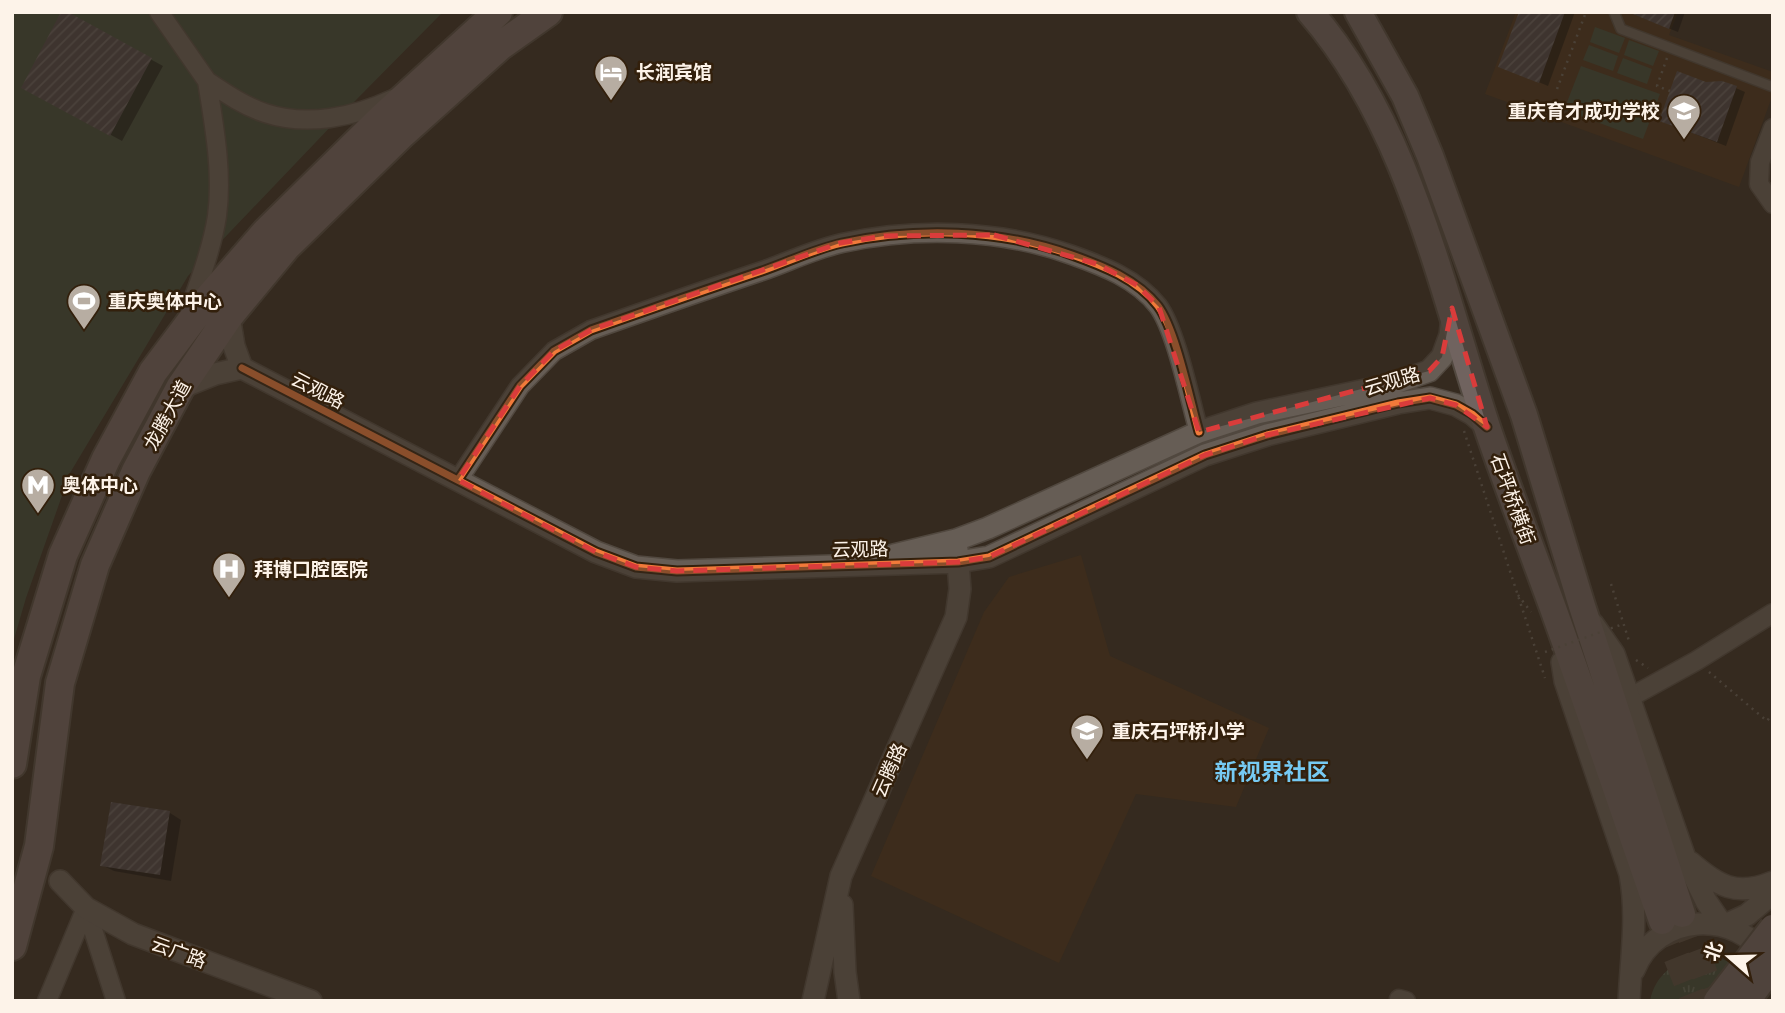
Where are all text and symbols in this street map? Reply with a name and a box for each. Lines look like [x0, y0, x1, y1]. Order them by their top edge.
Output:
hotel icon: 长润宾馆 [592, 53, 630, 102]
place label: 长润宾馆 [636, 59, 712, 85]
school or university icon: 重庆育才成功学校 [1665, 92, 1703, 141]
place label: 重庆育才成功学校 [1508, 98, 1660, 124]
sports icon: 重庆奥体中心 [65, 282, 103, 331]
place label: 重庆奥体中心 [108, 288, 222, 314]
street label: 云观路 [1361, 361, 1423, 401]
street label: 云观路 [287, 365, 349, 415]
street label: 龙腾大道 [137, 375, 197, 455]
street label: 石坪桥横街 [1485, 450, 1541, 548]
metro station icon: 奥体中心 [19, 466, 57, 515]
place label: 奥体中心 [62, 472, 138, 498]
street label: 云观路 [831, 536, 889, 562]
hospital icon: 拜博口腔医院 [210, 550, 248, 599]
place label: 拜博口腔医院 [254, 556, 368, 582]
school or university icon: 重庆石坪桥小学 [1068, 712, 1106, 761]
place label: 重庆石坪桥小学 [1112, 718, 1245, 744]
street label: 云腾路 [866, 739, 912, 801]
district label: 新视界社区 [1215, 755, 1330, 787]
north arrow [1694, 922, 1764, 992]
street label: 云广路 [148, 930, 210, 974]
text: 北 [1698, 938, 1728, 965]

